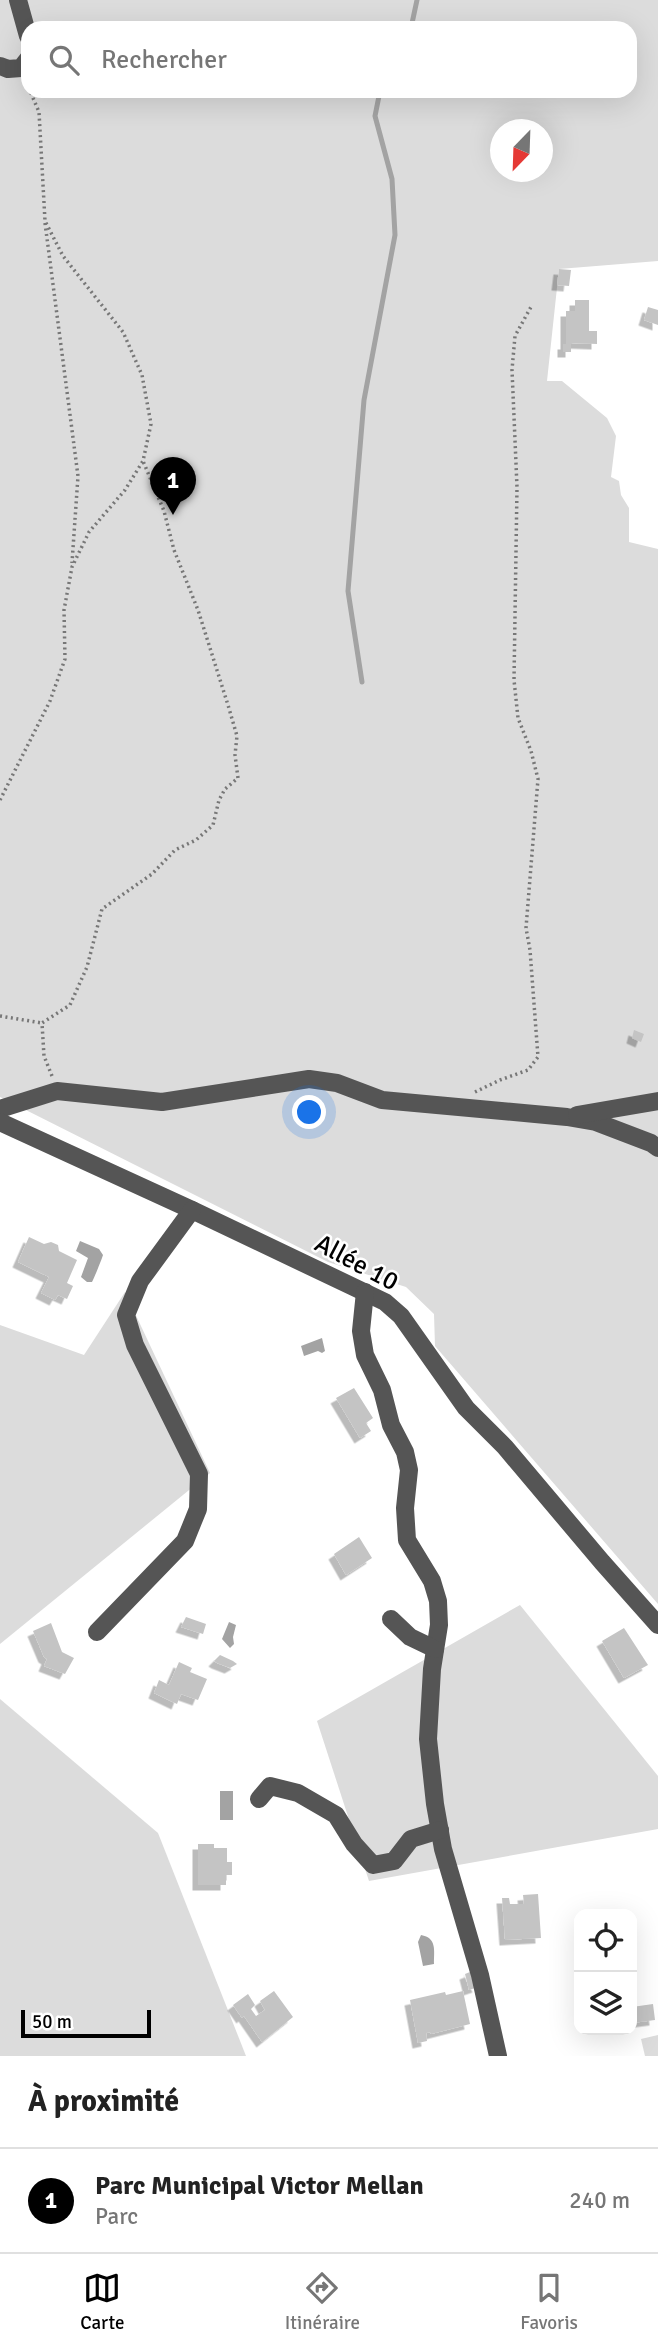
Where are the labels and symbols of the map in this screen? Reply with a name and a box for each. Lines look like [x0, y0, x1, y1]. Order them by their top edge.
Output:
north arrow [490, 119, 553, 182]
pin: 1 [150, 457, 196, 515]
your location [292, 1095, 326, 1129]
street label: Allée 10 [309, 1228, 404, 1298]
scale bar [21, 2007, 150, 2039]

